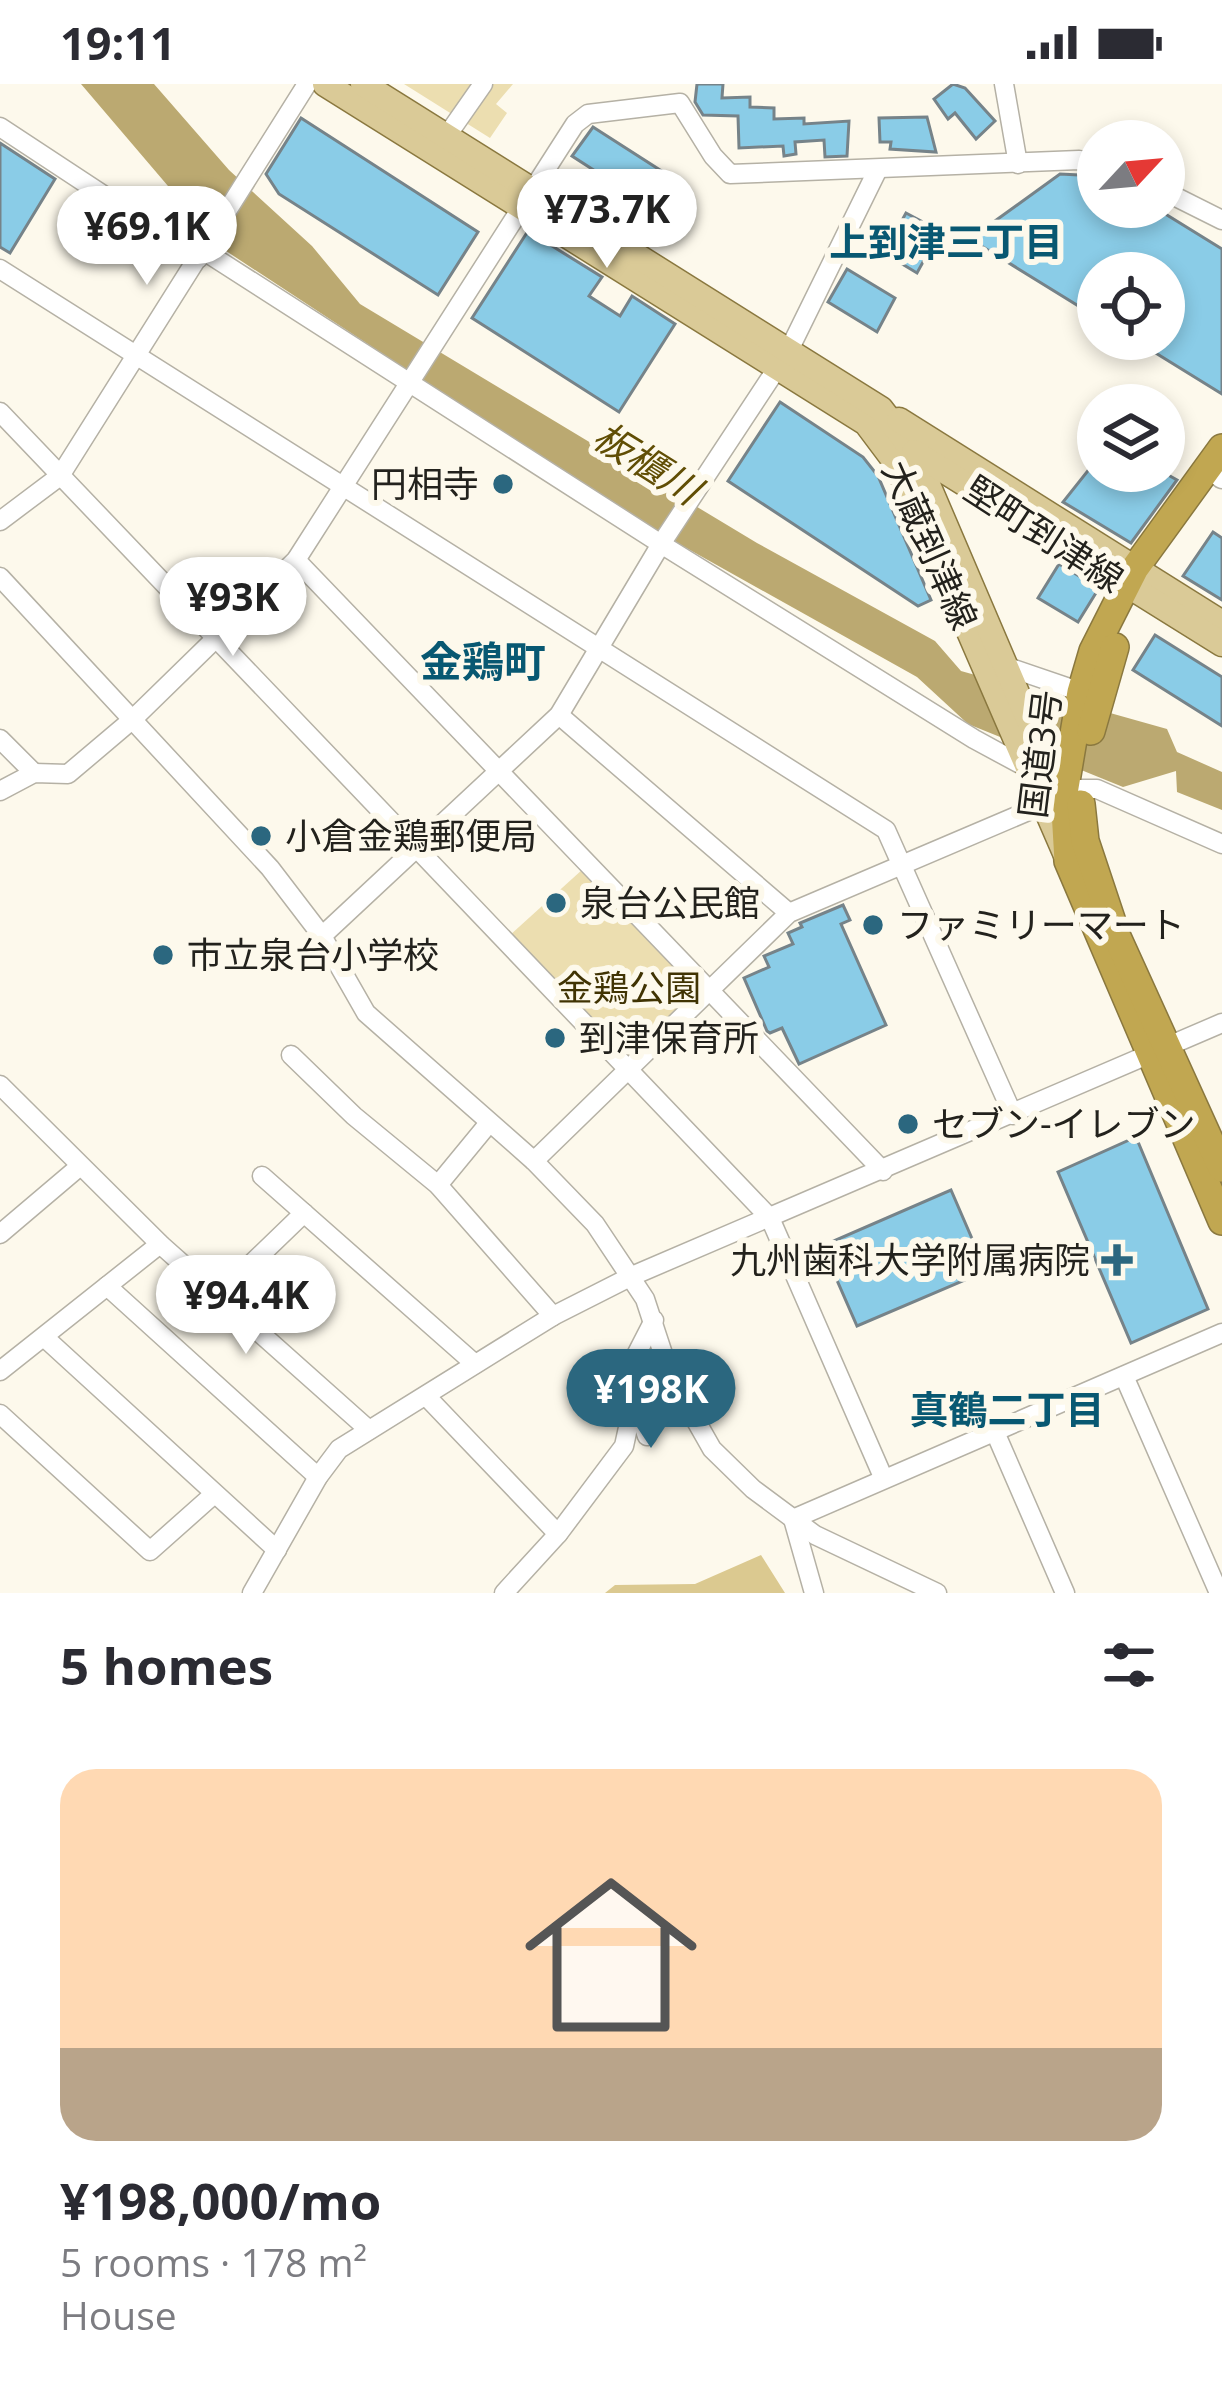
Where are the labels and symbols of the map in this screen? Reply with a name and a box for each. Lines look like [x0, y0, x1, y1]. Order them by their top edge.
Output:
north arrow [1077, 120, 1185, 228]
pin: ¥73.7K [509, 169, 705, 271]
pin: ¥69.1K [49, 186, 245, 288]
district label: 上到津三丁目 [829, 214, 1063, 267]
water label: 板櫃川 [584, 408, 715, 517]
street label: 大蔵到津線 [871, 453, 989, 637]
place label: 円相寺 [371, 459, 479, 508]
street label: 堅町到津線 [955, 464, 1133, 603]
marker: 円相寺 [490, 471, 516, 497]
pin: ¥93K [162, 557, 304, 659]
district label: 金鶏町 [420, 632, 546, 689]
street label: 国道3号 [1007, 687, 1072, 821]
place label: 小倉金鶏郵便局 [285, 811, 537, 860]
marker: 小倉金鶏郵便局 [248, 823, 274, 849]
place label: 泉台公民館 [580, 878, 760, 927]
marker: 泉台公民館 [543, 890, 569, 916]
place label: ファミリーマート [897, 900, 1185, 949]
marker: ファミリーマート [860, 912, 886, 938]
place label: 市立泉台小学校 [187, 930, 439, 979]
marker: 市立泉台小学校 [150, 942, 176, 968]
park label: 金鶏公園 [557, 963, 701, 1012]
place label: 到津保育所 [579, 1013, 759, 1062]
marker: 到津保育所 [542, 1025, 568, 1051]
place label: セブン-イレブン [932, 1099, 1196, 1148]
marker: セブン-イレブン [895, 1111, 921, 1137]
place label: 九州歯科大学附属病院 [730, 1235, 1090, 1284]
marker: 九州歯科大学附属病院 [1101, 1244, 1133, 1276]
pin: ¥94.4K [148, 1255, 344, 1357]
pin: ¥198K [567, 1349, 735, 1451]
district label: 真鶴二丁目 [909, 1382, 1105, 1435]

